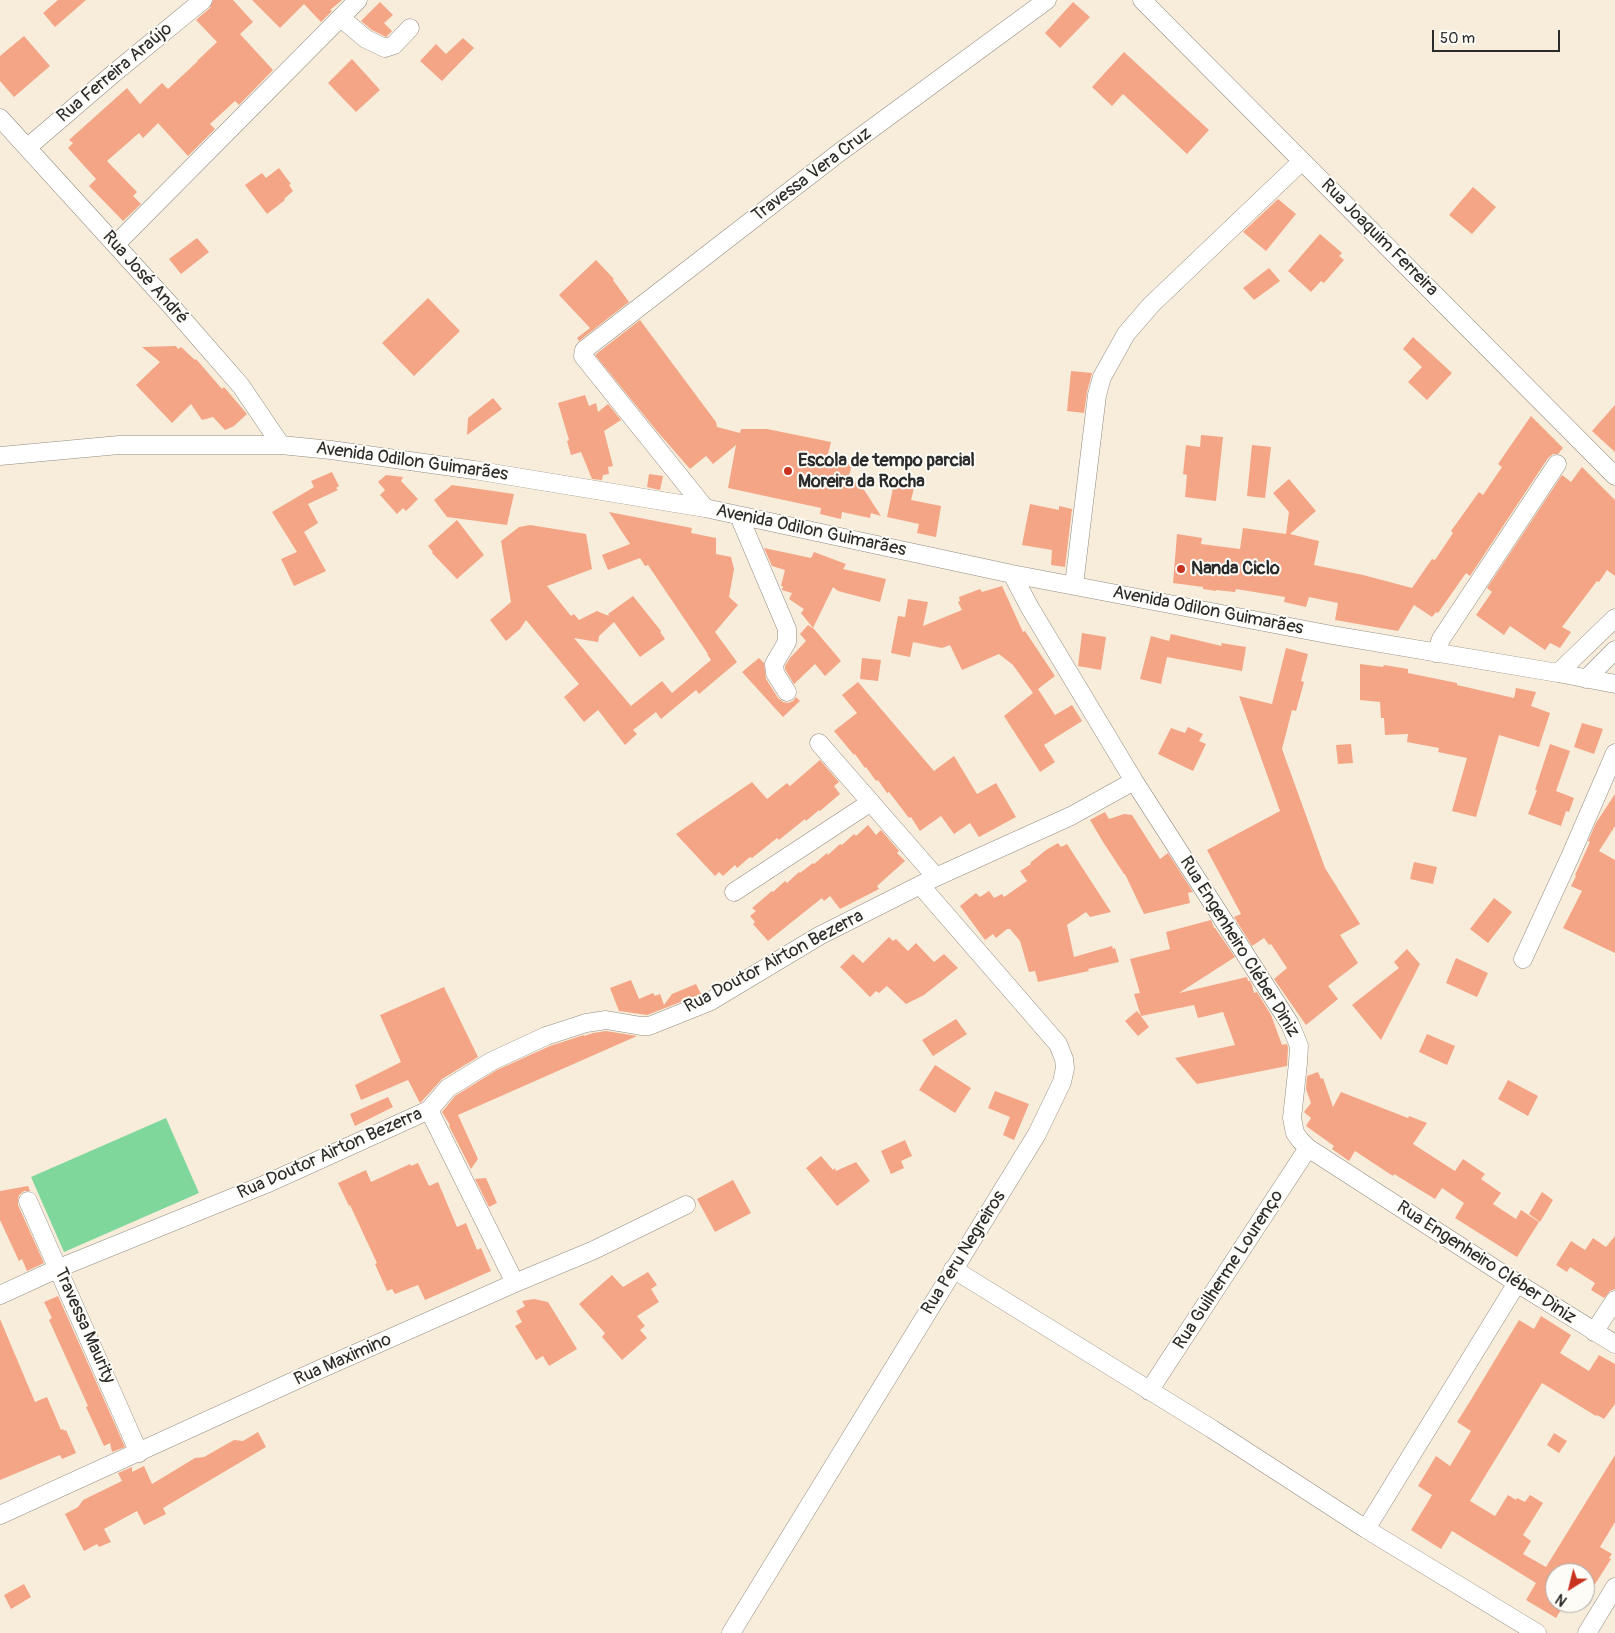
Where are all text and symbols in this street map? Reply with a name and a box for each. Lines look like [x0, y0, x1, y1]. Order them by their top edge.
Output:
street label: Rua Ferreira Araújo [53, 19, 177, 127]
scale bar [1435, 20, 1562, 52]
text: 50 m [1440, 29, 1475, 48]
street label: Travessa Vera Cruz [748, 123, 876, 227]
street label: Rua Joaquim Ferreira [1316, 175, 1442, 301]
street label: Rua José André [97, 227, 193, 329]
street label: Avenida Odilon Guimarães [315, 438, 509, 486]
place label: Escola de tempo parcial Moreira da Rocha [798, 450, 975, 492]
marker: Escola de tempo parcial Moreira da Rocha [782, 465, 794, 477]
street label: Avenida Odilon Guimarães [714, 500, 908, 562]
place label: Nanda Ciclo [1191, 558, 1280, 580]
marker: Nanda Ciclo [1175, 563, 1187, 575]
street label: Avenida Odilon Guimarães [1111, 582, 1305, 640]
street label: Rua Engenheiro Cléber Diniz [1174, 853, 1304, 1041]
street label: Rua Doutor Airton Bezerra [681, 906, 867, 1018]
street label: Rua Doutor Airton Bezerra [234, 1104, 426, 1204]
street label: Rua Guilherme Lourenço [1169, 1186, 1289, 1354]
street label: Rua Peru Negreiros [917, 1187, 1011, 1319]
street label: Rua Engenheiro Cléber Diniz [1392, 1197, 1580, 1329]
street label: Travessa Maurity [49, 1265, 119, 1387]
street label: Rua Maximino [291, 1329, 395, 1391]
north arrow [1545, 1563, 1595, 1613]
text: N [1553, 1590, 1570, 1609]

